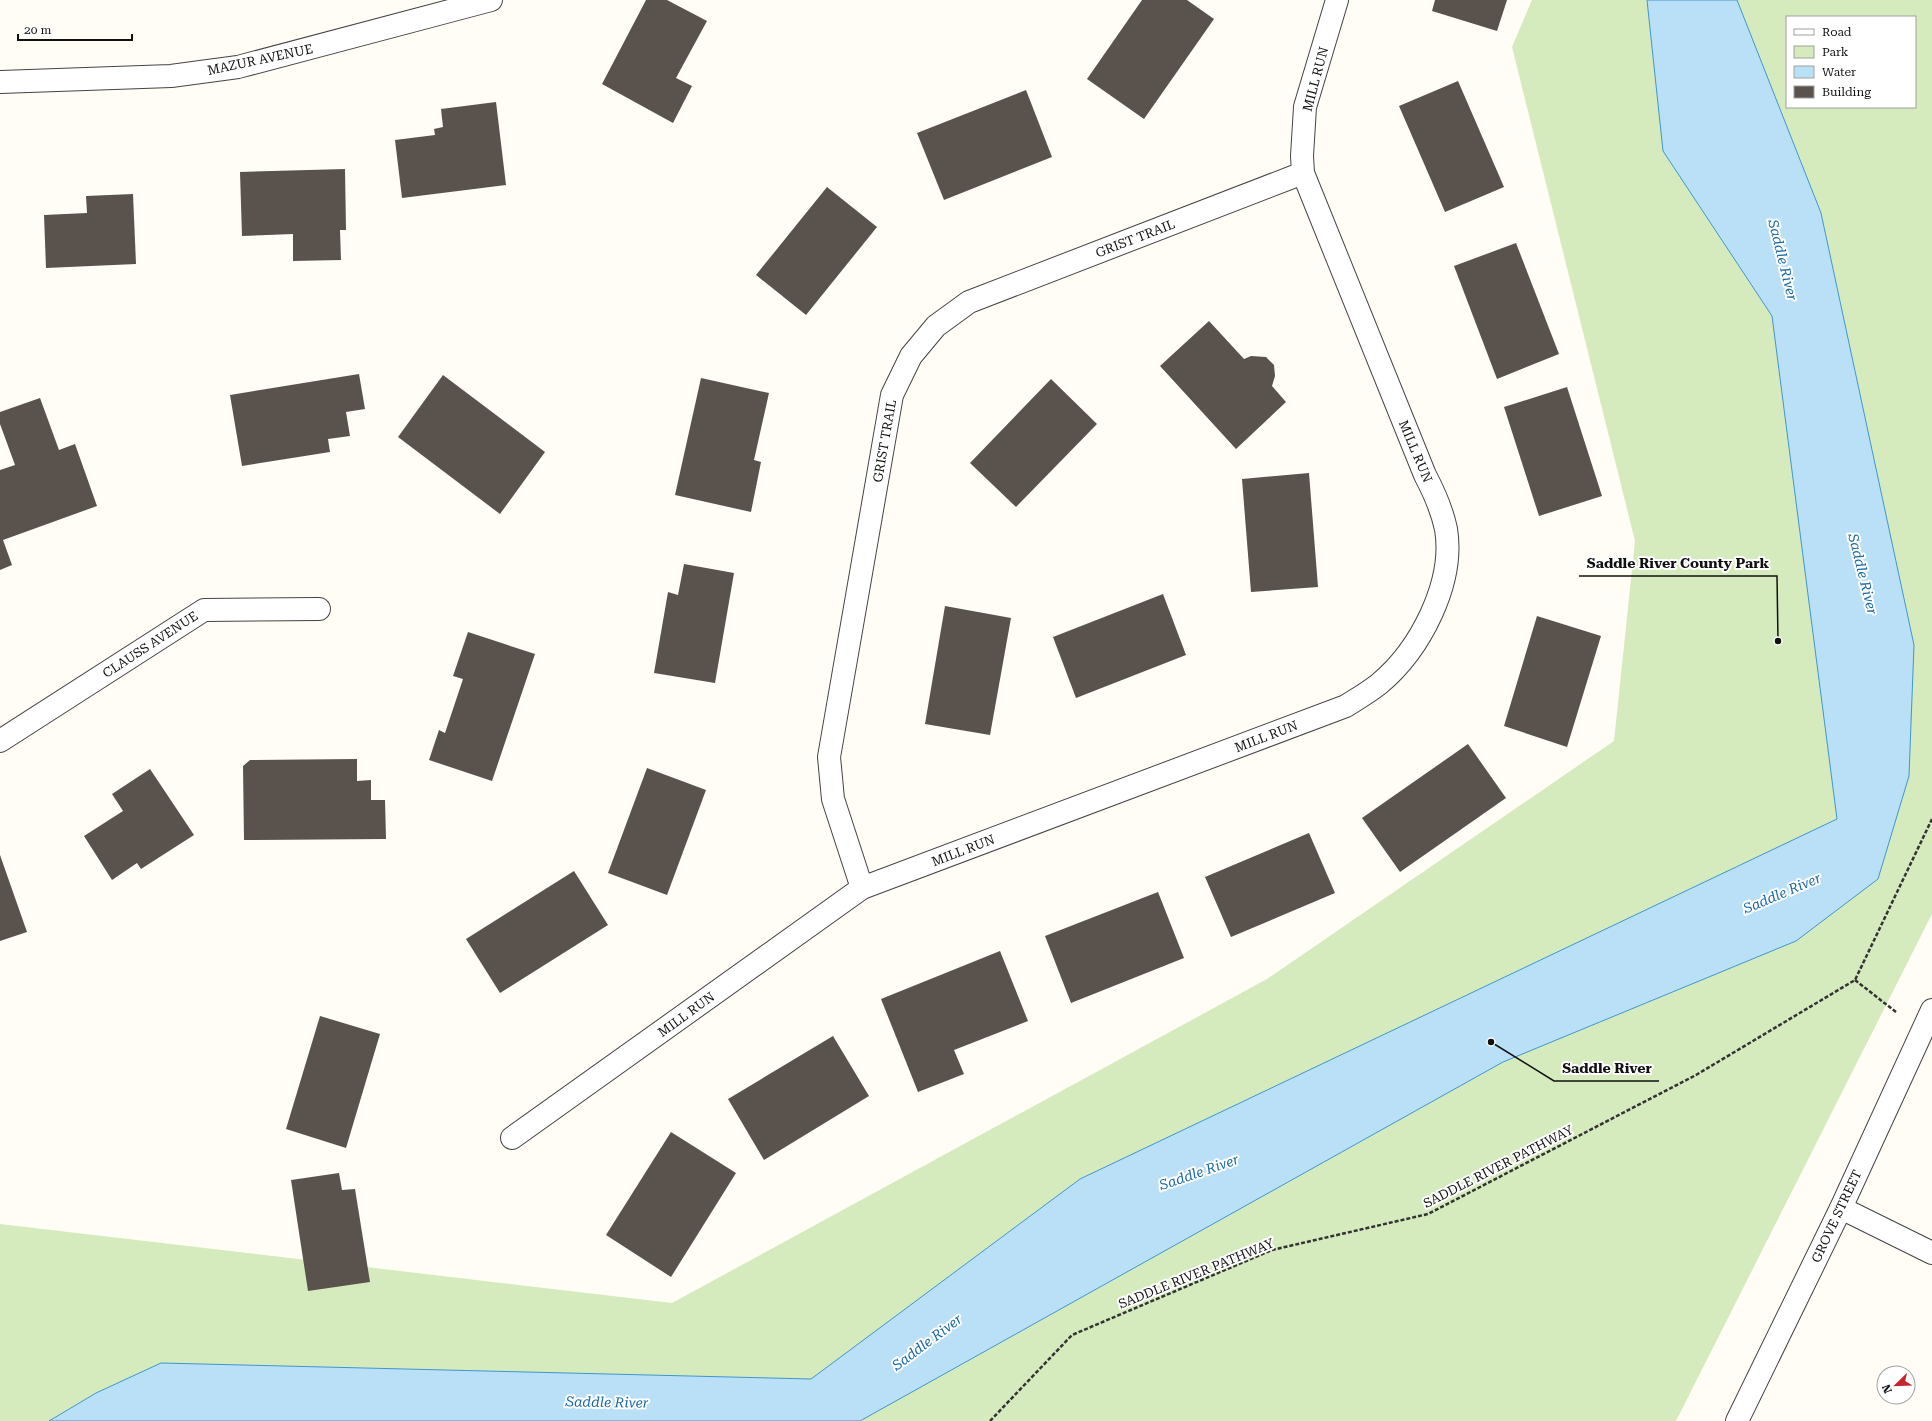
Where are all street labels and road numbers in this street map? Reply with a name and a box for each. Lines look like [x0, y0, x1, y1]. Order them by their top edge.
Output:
street label: MAZUR AVENUE [206, 41, 314, 78]
street label: MILL RUN [1300, 45, 1331, 113]
street label: GRIST TRAIL [1093, 216, 1177, 260]
street label: GRIST TRAIL [870, 399, 899, 484]
street label: MILL RUN [1396, 418, 1435, 485]
street label: CLAUSS AVENUE [100, 608, 201, 681]
street label: MILL RUN [1233, 718, 1300, 755]
street label: MILL RUN [930, 832, 997, 869]
street label: MILL RUN [655, 989, 718, 1040]
street label: SADDLE RIVER PATHWAY [1421, 1122, 1576, 1211]
street label: GROVE STREET [1808, 1167, 1865, 1265]
street label: SADDLE RIVER PATHWAY [1116, 1235, 1276, 1312]

